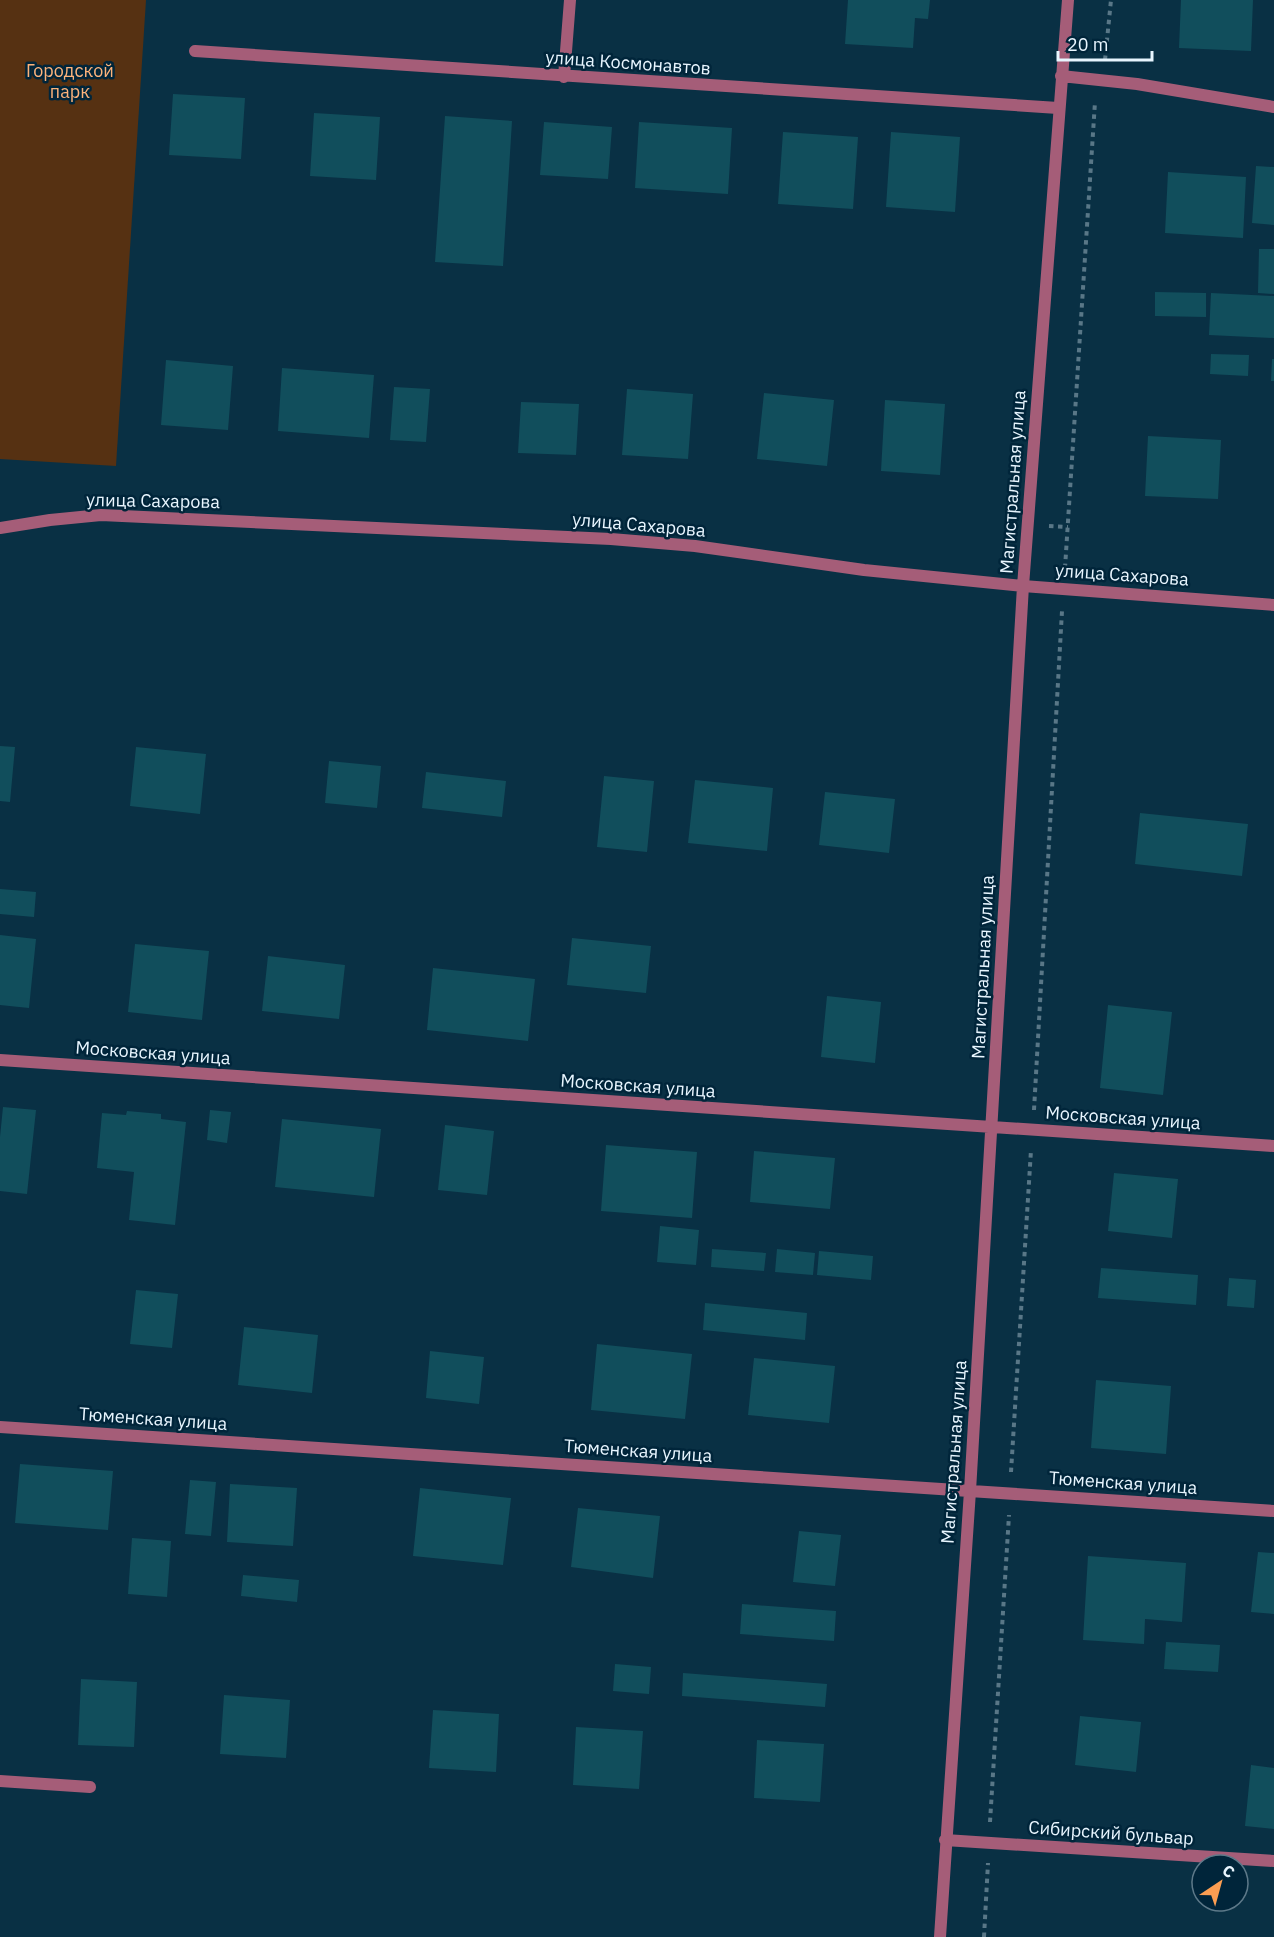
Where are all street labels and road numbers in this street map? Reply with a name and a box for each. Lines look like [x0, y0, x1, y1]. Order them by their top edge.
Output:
street label: улица Космонавтов [545, 45, 712, 80]
street label: Магистральная улица [995, 389, 1030, 575]
street label: улица Сахарова [86, 488, 220, 513]
street label: улица Сахарова [571, 507, 707, 542]
street label: улица Сахарова [1055, 558, 1190, 591]
street label: Магистральная улица [966, 874, 999, 1059]
street label: Московская улица [75, 1036, 232, 1069]
street label: Московская улица [560, 1069, 717, 1102]
street label: Московская улица [1045, 1101, 1202, 1134]
street label: Магистральная улица [936, 1359, 971, 1545]
street label: Тюменская улица [78, 1402, 228, 1435]
street label: Тюменская улица [563, 1434, 713, 1467]
street label: Тюменская улица [1048, 1466, 1198, 1499]
street label: Сибирский бульвар [1028, 1815, 1194, 1850]

